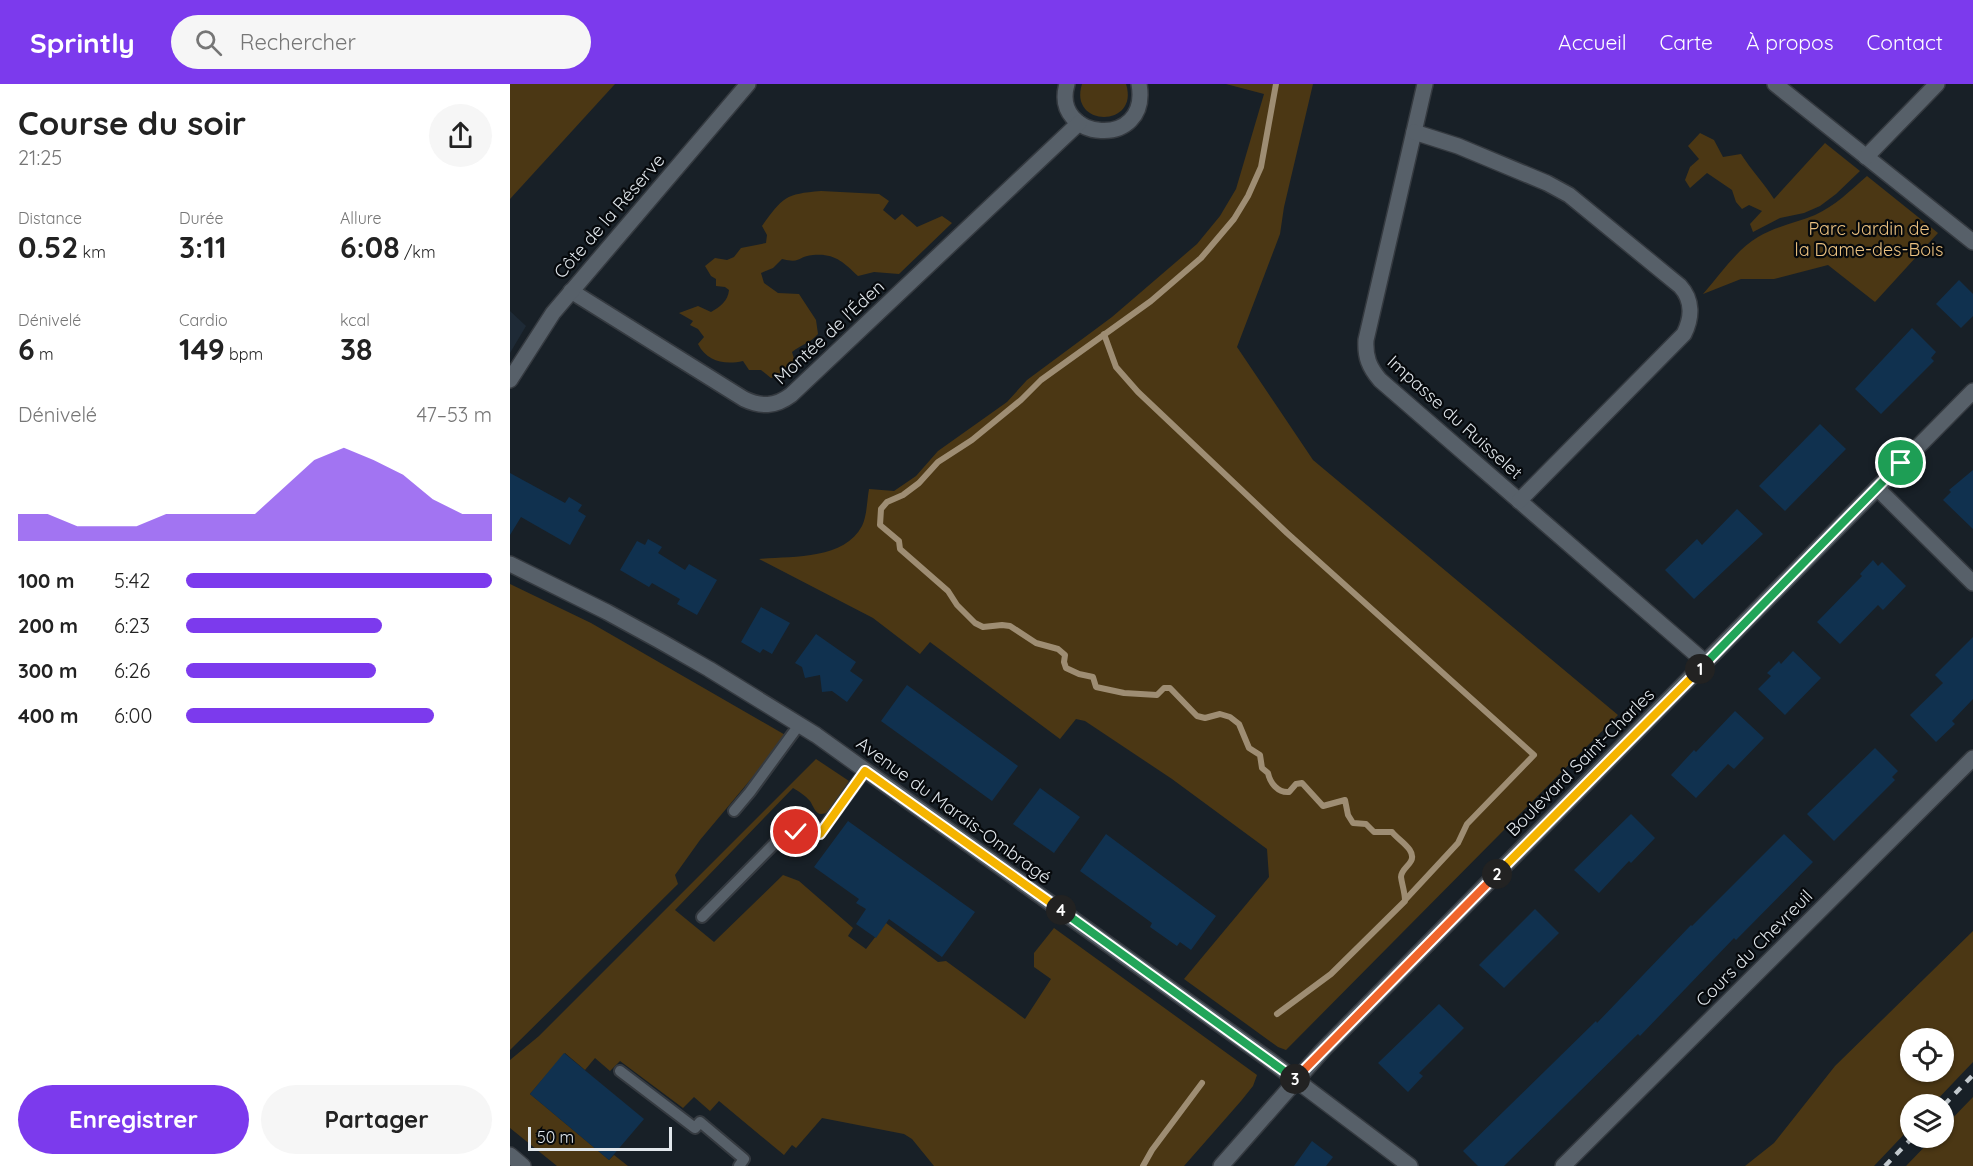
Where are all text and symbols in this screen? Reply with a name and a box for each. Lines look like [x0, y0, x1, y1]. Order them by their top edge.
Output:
search box [171, 15, 591, 69]
text: Sprintly [30, 25, 135, 60]
icon: search [192, 26, 225, 59]
text: Rechercher [240, 28, 356, 56]
text: Accueil [1558, 29, 1627, 55]
text: Carte [1660, 29, 1713, 55]
text: À propos [1746, 29, 1834, 55]
text: Contact [1867, 29, 1943, 55]
text: Course du soir [18, 102, 246, 143]
button: share [429, 104, 492, 167]
text: 21:25 [18, 145, 62, 170]
street label: Côte de la Réserve [549, 149, 669, 283]
text: Distance [18, 208, 82, 228]
text: Durée [179, 208, 224, 228]
text: Allure [340, 208, 382, 228]
park label: Parc Jardin de la Dame-des-Bois [1795, 217, 1943, 261]
text: 0.52 [18, 228, 78, 266]
text: 3:11 [179, 228, 227, 266]
text: 6:08 [340, 228, 400, 266]
text: km [78, 242, 106, 262]
text: /km [400, 242, 436, 262]
street label: Montée de l'Éden [769, 275, 889, 389]
text: Dénivelé [18, 310, 81, 330]
text: Cardio [179, 310, 228, 330]
text: kcal [340, 310, 370, 330]
text: 6 [18, 330, 35, 368]
text: 149 [179, 330, 225, 368]
text: 38 [340, 330, 373, 368]
text: m [35, 344, 54, 364]
text: bpm [225, 344, 263, 364]
street label: Impasse du Ruisselet [1383, 350, 1527, 484]
text: Dénivelé [18, 402, 97, 427]
text: 47–53 m [417, 402, 492, 427]
pin [1875, 437, 1926, 488]
icon: arrive [1884, 446, 1917, 479]
text: 100 m [18, 568, 74, 593]
text: 5:42 [114, 568, 150, 593]
text: 200 m [18, 613, 78, 638]
text: 6:23 [114, 613, 150, 638]
pin: 1 [1685, 654, 1715, 684]
text: 300 m [18, 658, 77, 683]
text: 6:26 [114, 658, 150, 683]
text: 1 [1697, 659, 1703, 679]
street label: Boulevard Saint-Charles [1501, 683, 1659, 841]
text: 400 m [18, 703, 78, 728]
text: 6:00 [114, 703, 152, 728]
street label: Avenue du Marais-Ombragé [852, 732, 1056, 888]
pin [770, 806, 821, 857]
icon: check [779, 815, 812, 848]
pin: 2 [1482, 859, 1512, 889]
text: 2 [1492, 864, 1502, 884]
street label: Cours du Chevreuil [1691, 885, 1817, 1011]
pin: 4 [1046, 895, 1076, 925]
text: 4 [1056, 900, 1066, 920]
map controls [1900, 1028, 1954, 1148]
button: locate [1900, 1028, 1954, 1082]
pin: 3 [1280, 1064, 1310, 1094]
text: 3 [1291, 1069, 1299, 1089]
button: Enregistrer [18, 1085, 249, 1154]
button: Partager [261, 1085, 492, 1154]
button: layers [1900, 1094, 1954, 1148]
scale bar [528, 1124, 672, 1152]
text: 50 m [537, 1127, 574, 1147]

